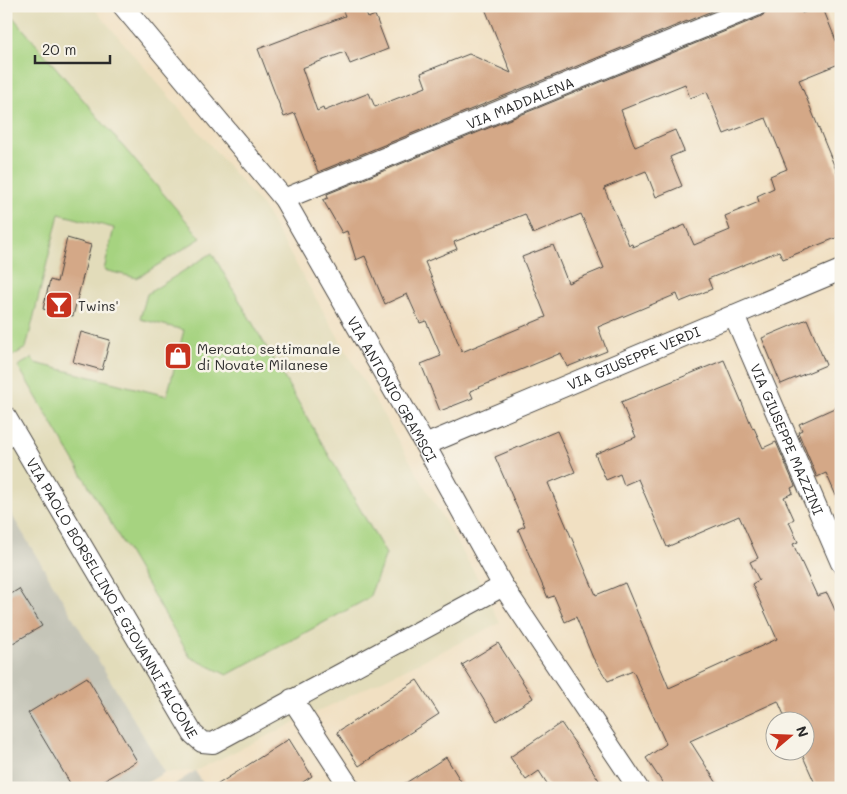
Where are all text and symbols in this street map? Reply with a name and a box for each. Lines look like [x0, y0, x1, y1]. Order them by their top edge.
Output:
scale bar [35, 32, 110, 64]
text: 20 m [42, 39, 76, 59]
street label: VIA MADDALENA [463, 72, 577, 133]
bar icon: Twins' [44, 290, 74, 320]
place label: Twins' [78, 296, 119, 315]
street label: VIA ANTONIO GRAMSCI [344, 313, 442, 465]
street label: VIA GIUSEPPE VERDI [564, 321, 703, 394]
place label: Mercato settimanale di Novate Milanese [197, 339, 340, 374]
shop icon: Mercato settimanale di Novate Milanese [163, 341, 193, 371]
street label: VIA GIUSEPPE MAZZINI [746, 360, 829, 518]
street label: VIA PAOLO BORSELLINO E GIOVANNI FALCONE [22, 454, 203, 742]
north arrow [764, 712, 814, 762]
text: N [792, 723, 813, 740]

